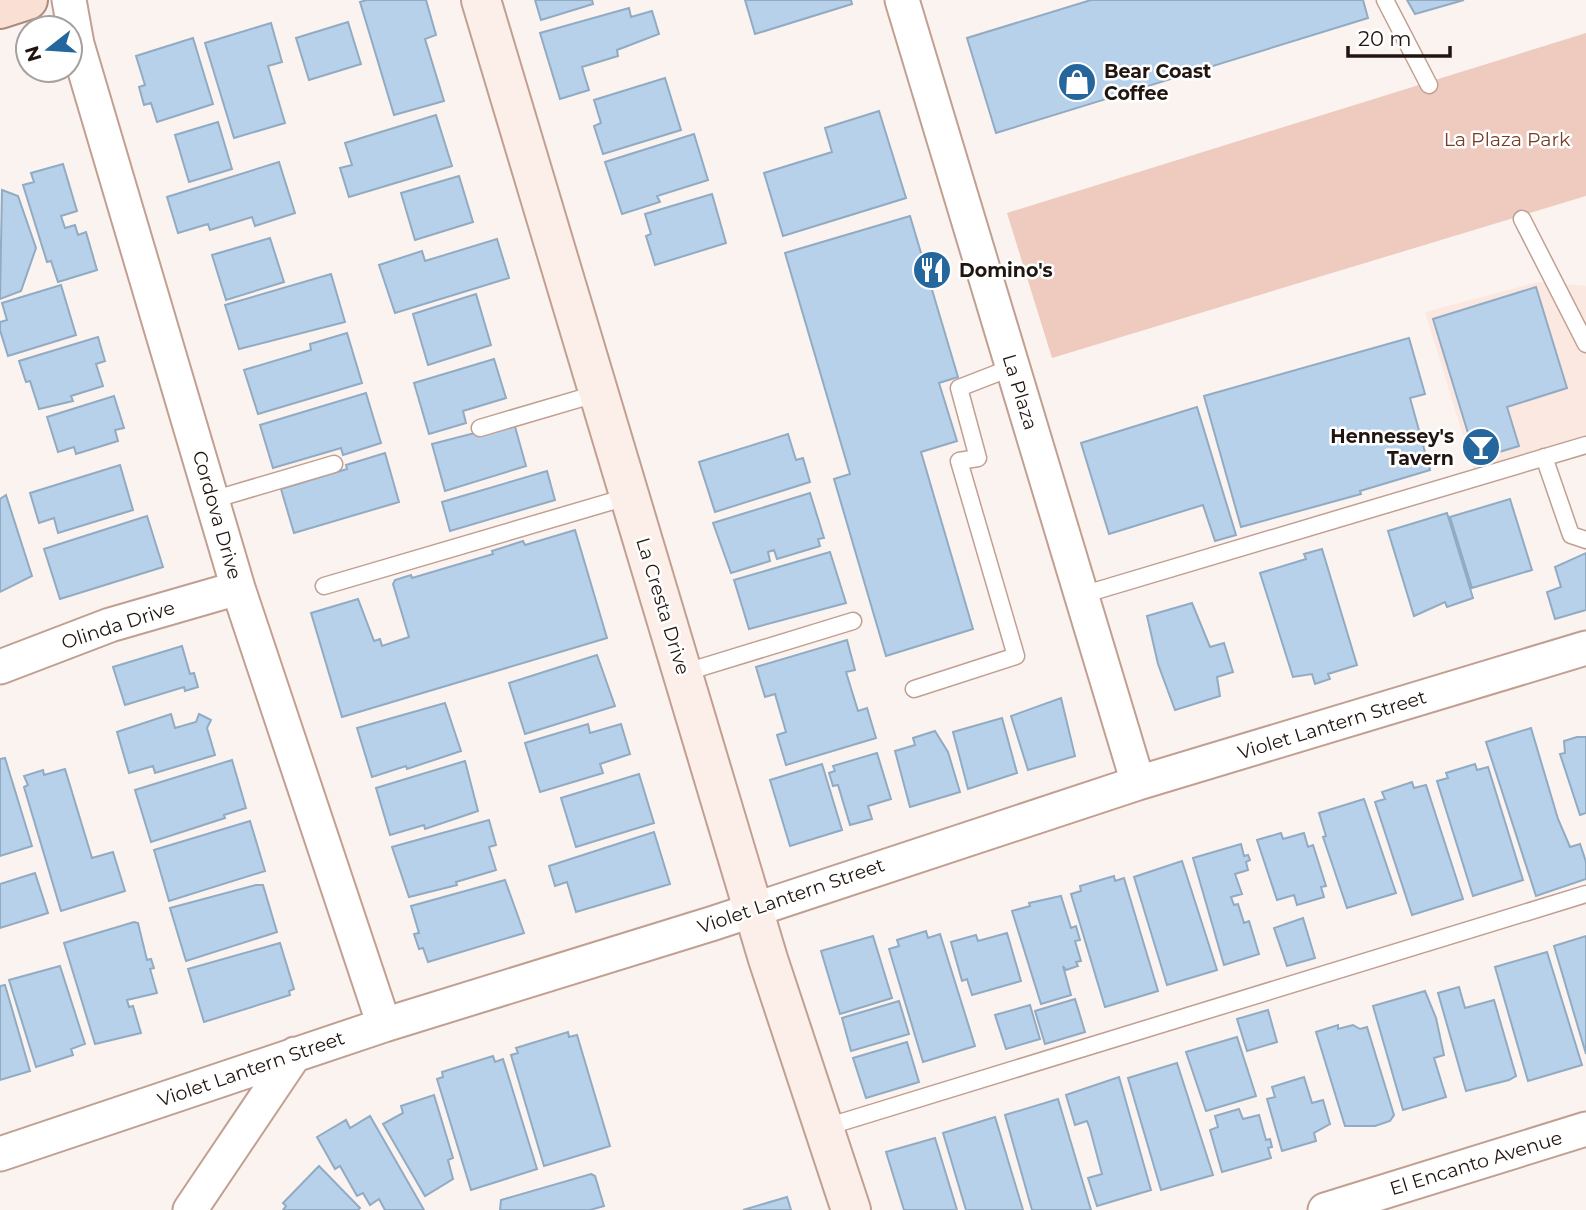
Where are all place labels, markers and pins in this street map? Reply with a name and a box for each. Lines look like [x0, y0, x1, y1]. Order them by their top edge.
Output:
place label: Bear Coast Coffee [1104, 60, 1211, 105]
shop icon: Bear Coast Coffee [1056, 61, 1098, 103]
restaurant icon: Domino's [911, 249, 953, 291]
place label: Domino's [959, 259, 1053, 282]
place label: Hennessey's Tavern [1330, 425, 1454, 470]
bar icon: Hennessey's Tavern [1460, 426, 1502, 468]

